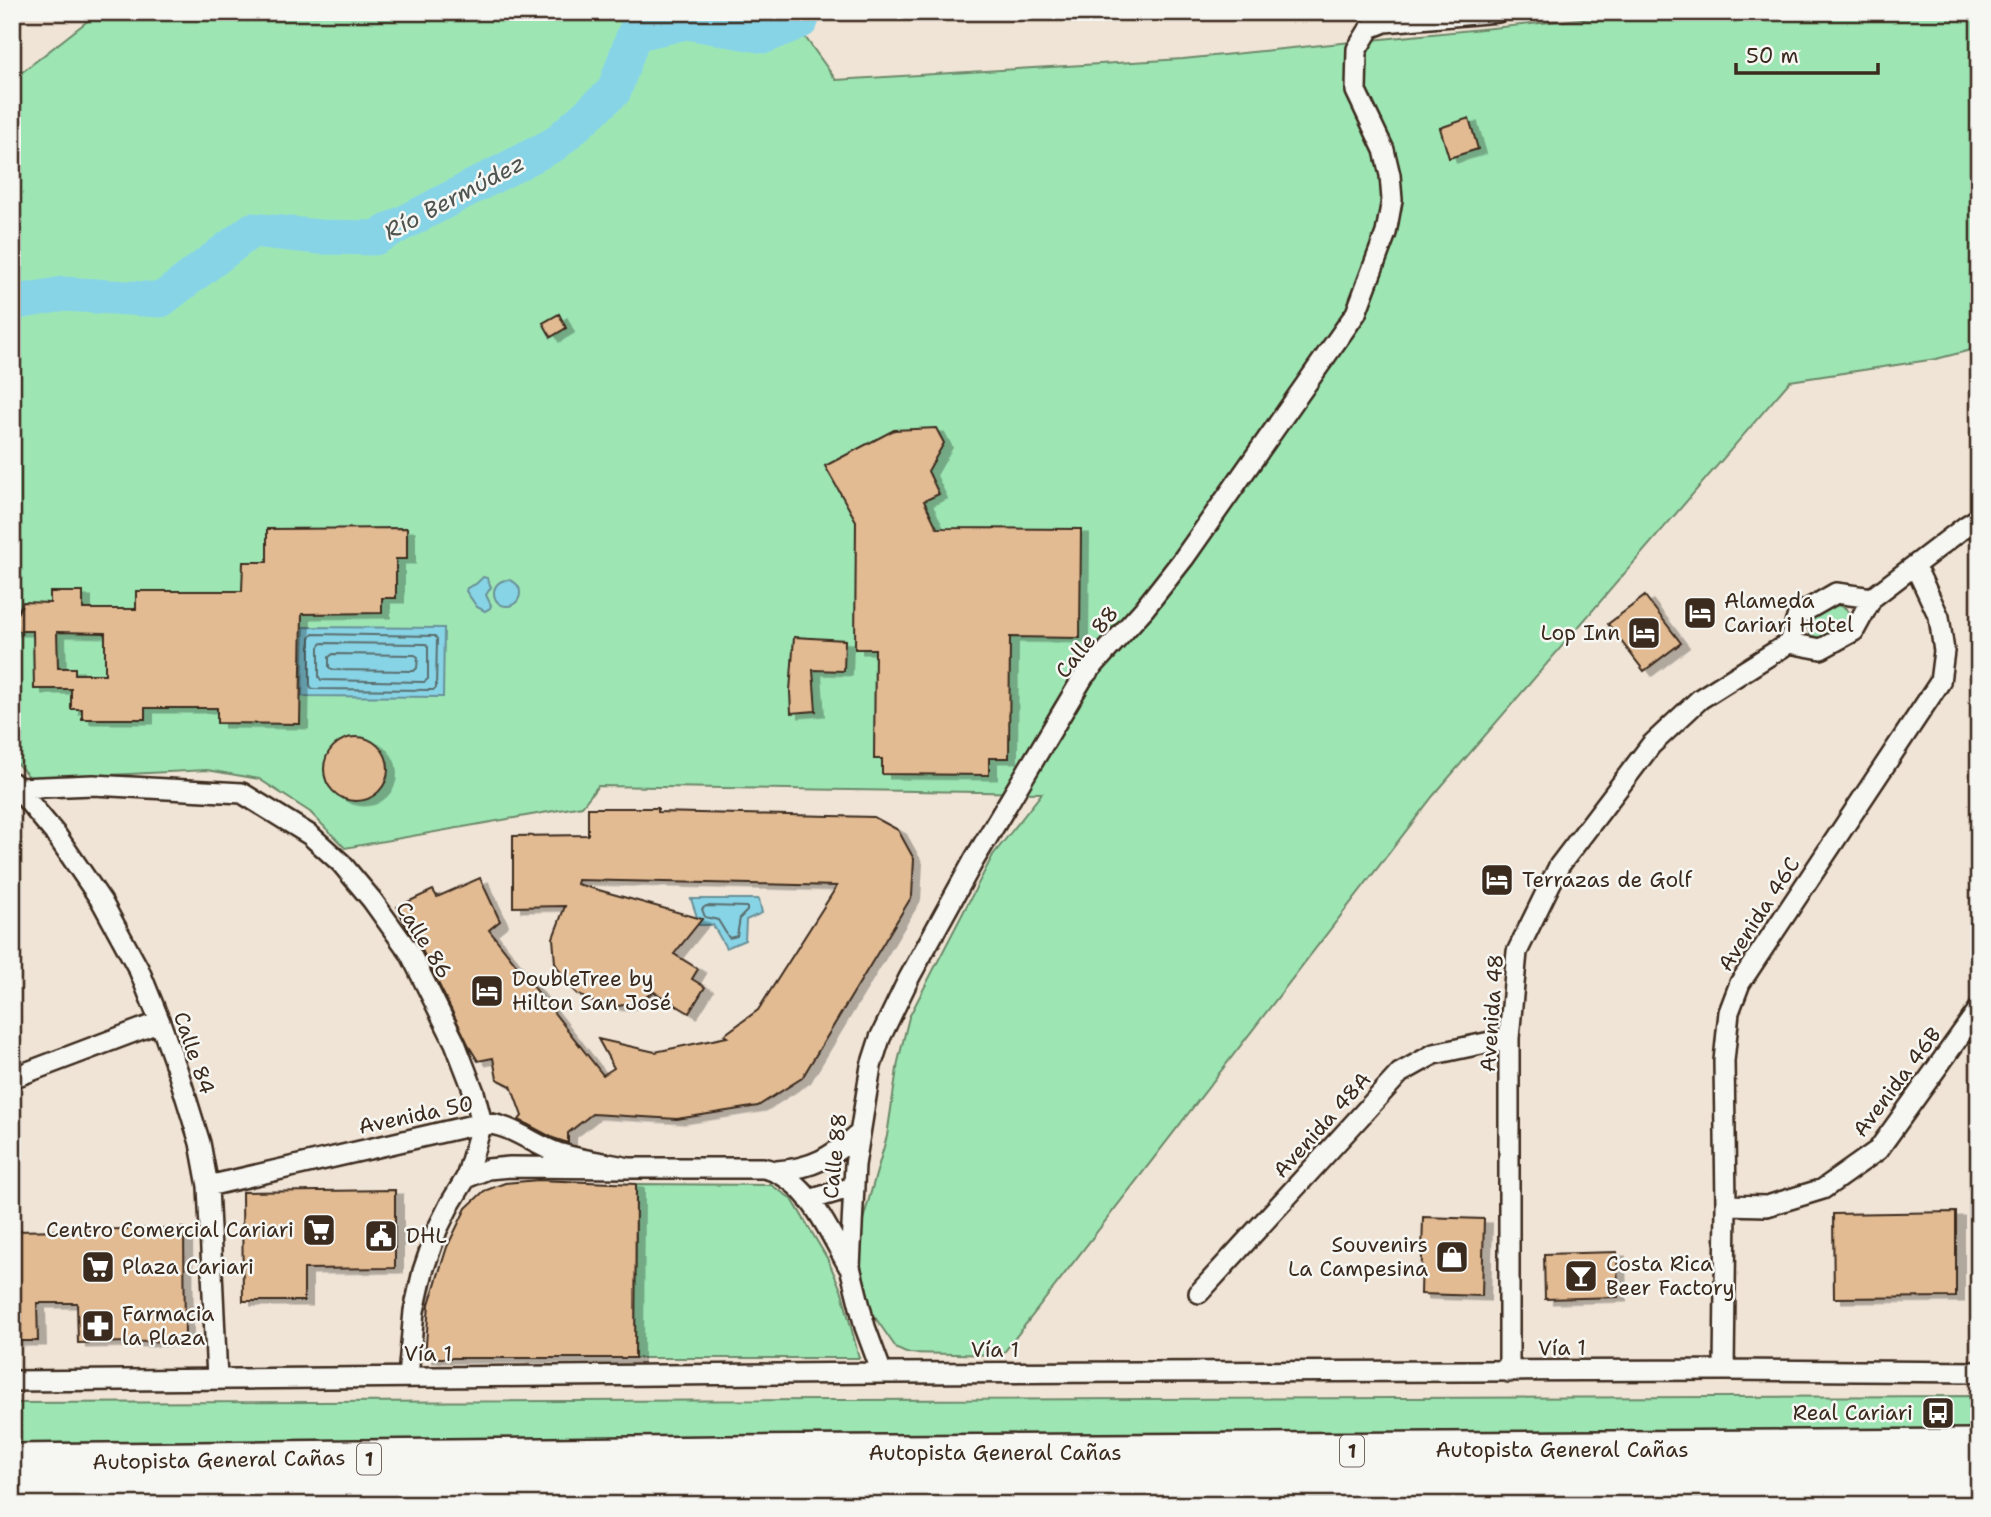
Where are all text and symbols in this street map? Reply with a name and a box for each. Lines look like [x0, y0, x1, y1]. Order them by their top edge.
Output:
scale bar [1736, 32, 1877, 76]
text: 50 m [1746, 42, 1799, 70]
water label: Río Bermúdez [378, 147, 530, 247]
place label: Alameda Cariari Hotel [1724, 587, 1854, 639]
hotel icon: Alameda Cariari Hotel [1681, 594, 1719, 632]
street label: Calle 88 [1049, 600, 1125, 684]
hotel icon: Lop Inn [1625, 614, 1663, 652]
place label: Lop Inn [1541, 619, 1620, 647]
street label: Avenida 46C [1712, 851, 1806, 977]
hotel icon: Terrazas de Golf [1478, 861, 1516, 899]
place label: Terrazas de Golf [1522, 866, 1692, 894]
street label: Calle 86 [389, 896, 459, 984]
street label: Avenida 48 [1474, 953, 1510, 1073]
place label: DoubleTree by Hilton San José [512, 965, 672, 1017]
hotel icon: DoubleTree by Hilton San José [468, 972, 506, 1010]
street label: Calle 84 [167, 1008, 221, 1098]
street label: Avenida 46B [1846, 1021, 1948, 1143]
street label: Avenida 48A [1267, 1066, 1377, 1184]
street label: Avenida 50 [356, 1089, 476, 1141]
street label: Calle 88 [817, 1112, 853, 1200]
supermarket icon: Centro Comercial Cariari [300, 1211, 338, 1249]
place label: Centro Comercial Cariari [46, 1216, 294, 1244]
public building icon: DHL [362, 1217, 400, 1255]
place label: DHL [406, 1222, 447, 1250]
place label: Souvenirs La Campesina [1288, 1231, 1428, 1283]
shop icon: Souvenirs La Campesina [1433, 1238, 1471, 1276]
supermarket icon: Plaza Cariari [79, 1248, 117, 1286]
place label: Costa Rica Beer Factory [1606, 1250, 1735, 1302]
place label: Plaza Cariari [122, 1253, 254, 1281]
bar icon: Costa Rica Beer Factory [1562, 1257, 1600, 1295]
place label: Farmacia la Plaza [122, 1300, 214, 1352]
pharmacy icon: Farmacia la Plaza [79, 1307, 117, 1345]
street label: Vía 1 [1538, 1334, 1586, 1362]
street label: Vía 1 [971, 1336, 1019, 1364]
street label: Vía 1 [404, 1340, 452, 1368]
bus stop icon: Real Cariari [1919, 1394, 1957, 1432]
place label: Real Cariari [1793, 1399, 1913, 1427]
road number: 1 [1340, 1436, 1364, 1466]
street label: Autopista General Cañas [1435, 1436, 1689, 1464]
street label: Autopista General Cañas [868, 1439, 1122, 1467]
road number: 1 [357, 1443, 381, 1474]
street label: Autopista General Cañas [92, 1444, 346, 1476]

